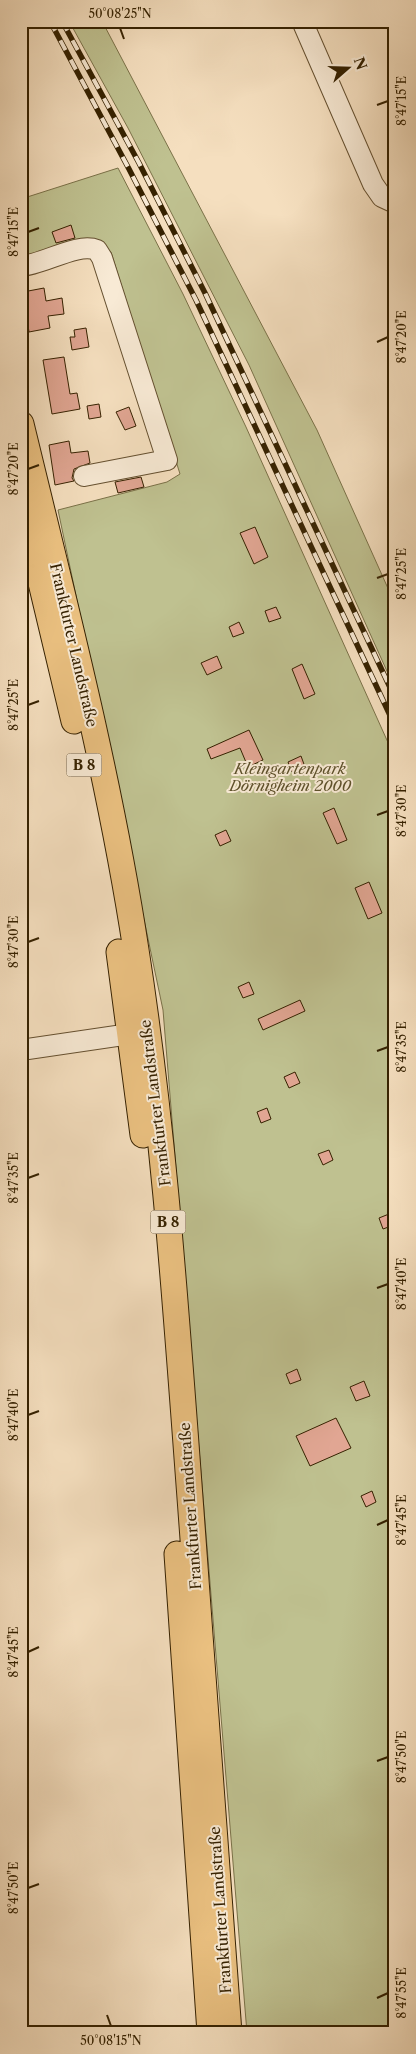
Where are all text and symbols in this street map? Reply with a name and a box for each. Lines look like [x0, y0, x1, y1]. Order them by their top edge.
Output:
text: 50°08'25"N [88, 6, 152, 21]
north arrow [324, 42, 374, 92]
text: N [350, 55, 371, 72]
text: 8°47'15"E [394, 76, 409, 126]
text: 8°47'15"E [6, 207, 21, 257]
text: 8°47'20"E [394, 311, 409, 363]
text: 8°47'20"E [6, 443, 21, 495]
text: 8°47'25"E [394, 548, 409, 600]
street label: Frankfurter Landstraße [46, 561, 102, 729]
text: 8°47'25"E [6, 679, 21, 731]
road number: B 8 [66, 754, 102, 776]
park label: Kleingartenpark Dörnigheim 2000 [228, 759, 351, 795]
text: 8°47'30"E [394, 785, 409, 837]
text: 8°47'30"E [6, 916, 21, 968]
street label: Frankfurter Landstraße [135, 1019, 175, 1187]
text: 8°47'35"E [394, 1021, 409, 1073]
text: 8°47'35"E [6, 1152, 21, 1204]
road number: B 8 [150, 1210, 186, 1234]
text: 8°47'40"E [394, 1258, 409, 1310]
text: 8°47'40"E [6, 1389, 21, 1441]
street label: Frankfurter Landstraße [175, 1422, 205, 1590]
text: 8°47'45"E [394, 1494, 409, 1546]
text: 8°47'45"E [6, 1626, 21, 1678]
text: 8°47'50"E [394, 1731, 409, 1783]
street label: Frankfurter Landstraße [205, 1826, 235, 1994]
text: 8°47'50"E [6, 1862, 21, 1914]
text: 8°47'55"E [394, 1967, 409, 2019]
text: 50°08'15"N [80, 2033, 142, 2048]

